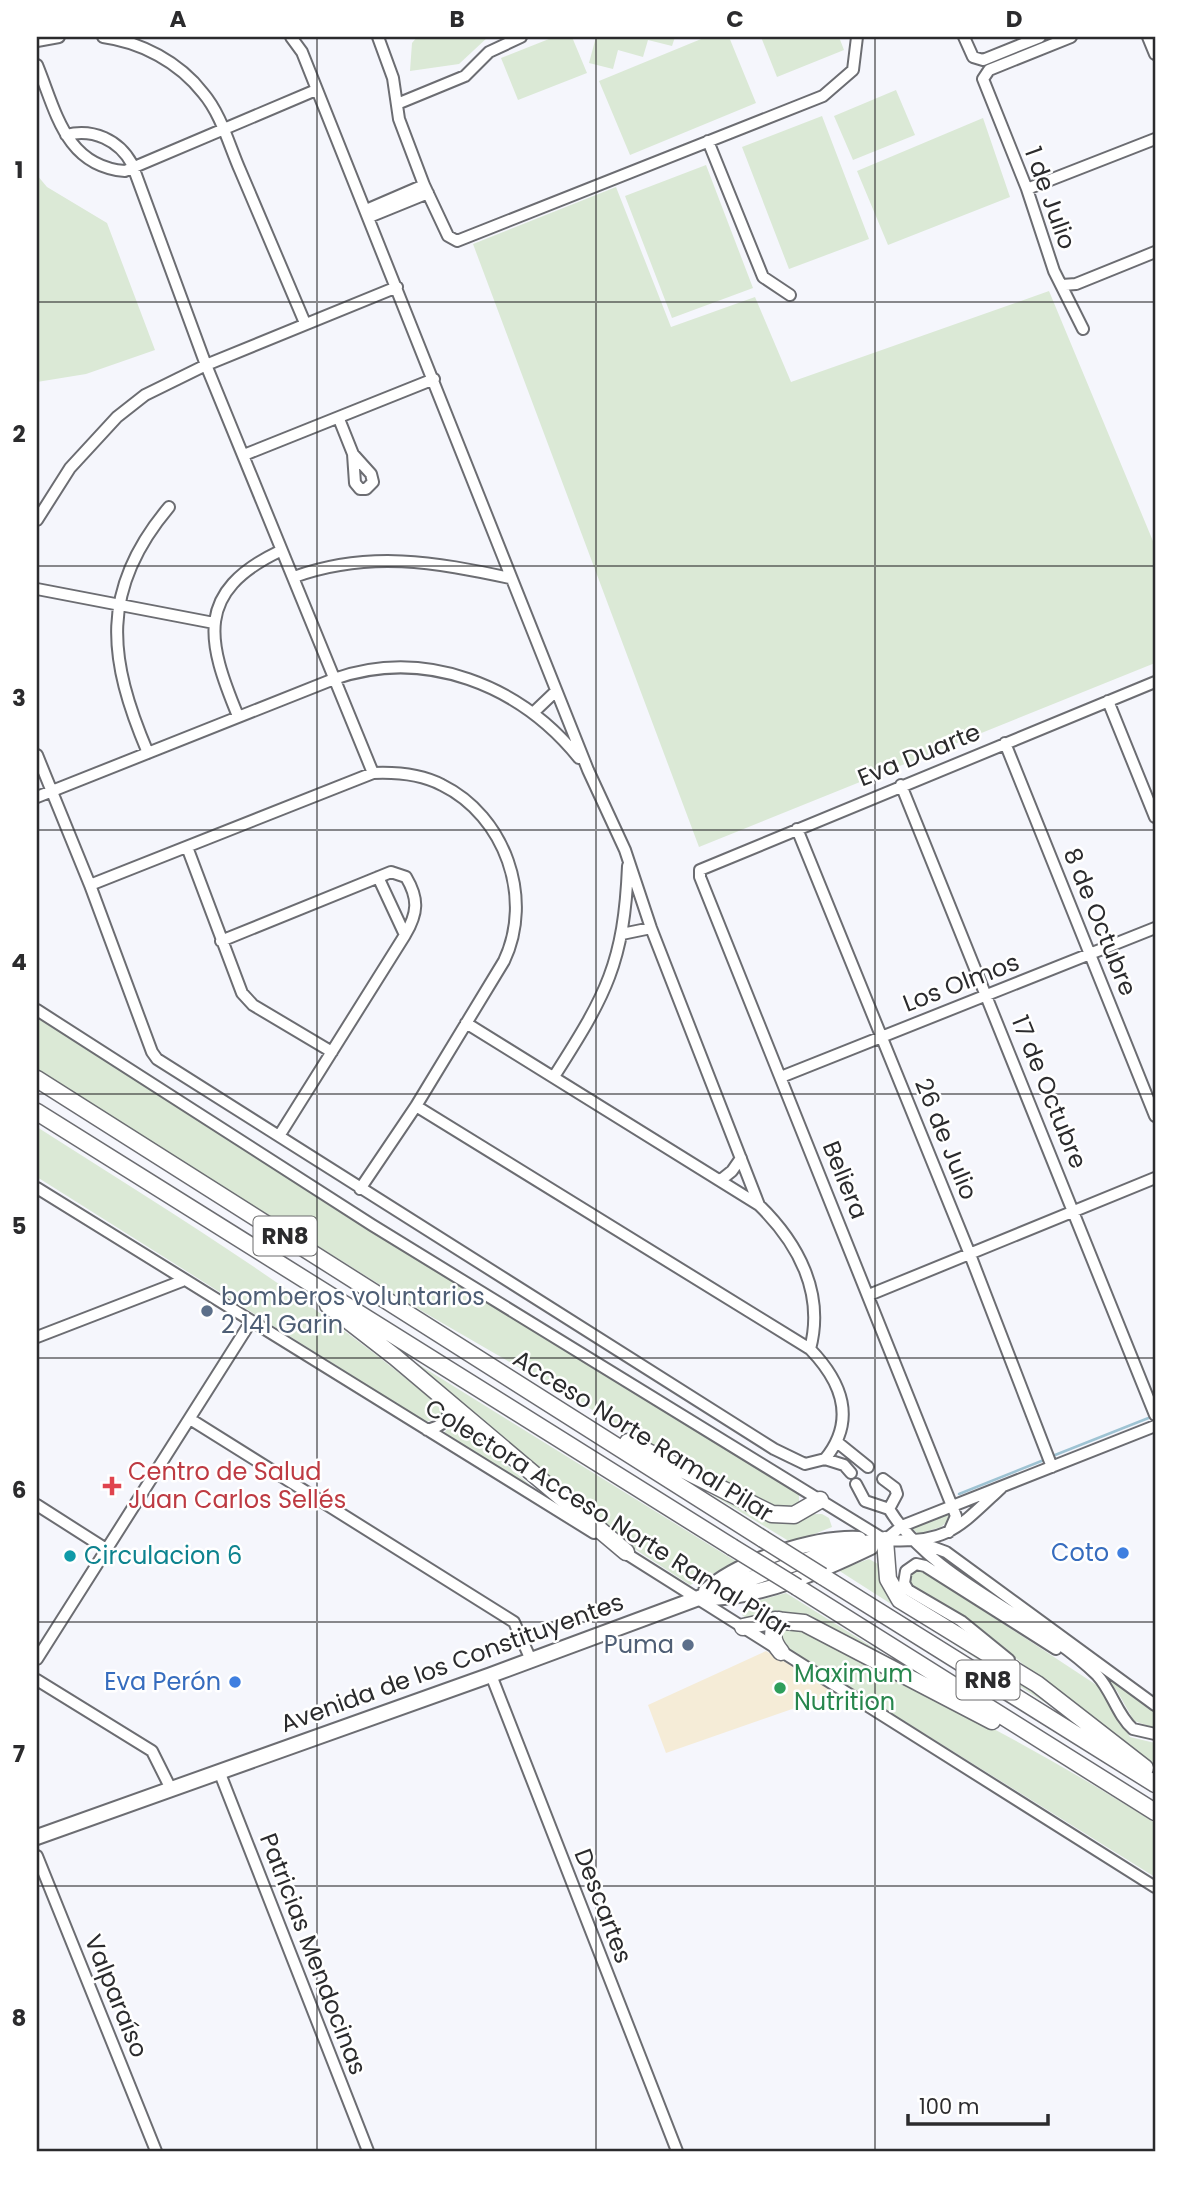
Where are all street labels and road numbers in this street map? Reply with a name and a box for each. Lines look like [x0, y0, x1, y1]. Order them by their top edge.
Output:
street label: 1 de Julio [1017, 142, 1084, 254]
street label: Eva Duarte [853, 715, 985, 794]
street label: 8 de Octubre [1056, 843, 1145, 1001]
street label: Los Olmos [898, 945, 1024, 1020]
street label: 17 de Octubre [1004, 1010, 1095, 1173]
street label: 26 de Julio [907, 1073, 986, 1204]
street label: Beliera [815, 1136, 876, 1224]
road number: RN8 [254, 1217, 316, 1256]
street label: Acceso Norte Ramal Pilar [507, 1342, 780, 1529]
street label: Colectora Acceso Norte Ramal Pilar [419, 1391, 797, 1644]
street label: Avenida de los Constituyentes [276, 1585, 628, 1740]
road number: RN8 [956, 1660, 1020, 1700]
street label: Patricias Mendocinas [252, 1828, 375, 2079]
street label: Descartes [567, 1844, 640, 1968]
street label: Valparaíso [77, 1929, 156, 2062]

